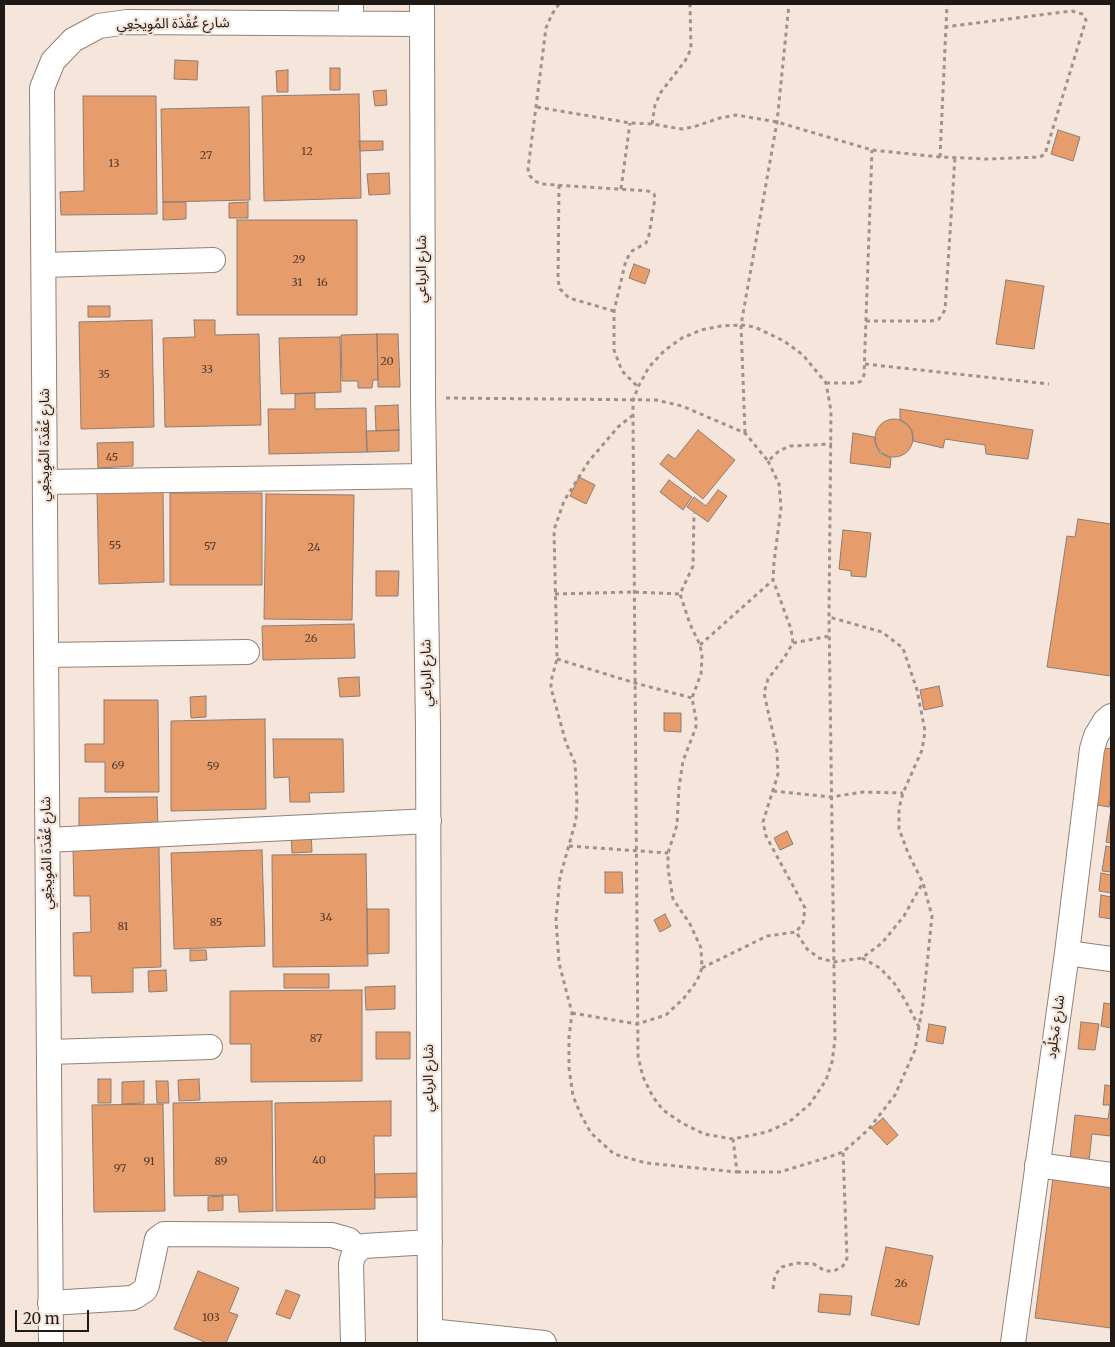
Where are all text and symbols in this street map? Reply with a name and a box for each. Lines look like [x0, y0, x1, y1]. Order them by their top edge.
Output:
street label: شارع عُقْدَة المُوِيجْعِي [116, 15, 230, 33]
house number: 12 [301, 145, 313, 159]
house number: 27 [200, 149, 212, 163]
house number: 13 [109, 157, 119, 171]
street label: شارع الرباعي [414, 235, 430, 303]
house number: 29 [293, 253, 305, 267]
house number: 31 [292, 276, 302, 290]
house number: 16 [316, 276, 328, 290]
house number: 20 [380, 355, 394, 369]
house number: 33 [201, 363, 213, 377]
house number: 35 [98, 368, 110, 382]
street label: شارع عُقْدَة المُوِيجْعِي [37, 388, 53, 502]
house number: 45 [106, 451, 118, 465]
house number: 55 [109, 539, 121, 553]
house number: 57 [204, 540, 216, 554]
house number: 24 [308, 541, 320, 555]
house number: 26 [305, 632, 317, 646]
street label: شارع الرباعي [418, 639, 436, 707]
house number: 69 [111, 759, 125, 773]
house number: 59 [207, 760, 219, 774]
street label: شارع عُقْدَة المُوِيجْعِي [38, 796, 56, 910]
house number: 34 [320, 911, 332, 925]
house number: 85 [210, 916, 222, 930]
house number: 81 [117, 920, 129, 934]
street label: شارع مَجْلُود [1043, 994, 1069, 1060]
house number: 87 [310, 1032, 322, 1046]
street label: شارع الرباعي [421, 1044, 437, 1112]
house number: 40 [312, 1154, 326, 1168]
house number: 91 [143, 1155, 155, 1169]
house number: 89 [214, 1155, 228, 1169]
house number: 97 [114, 1162, 126, 1176]
house number: 26 [895, 1277, 907, 1291]
scale bar [18, 1300, 91, 1332]
text: 20 m [23, 1309, 60, 1328]
house number: 103 [202, 1311, 220, 1325]

